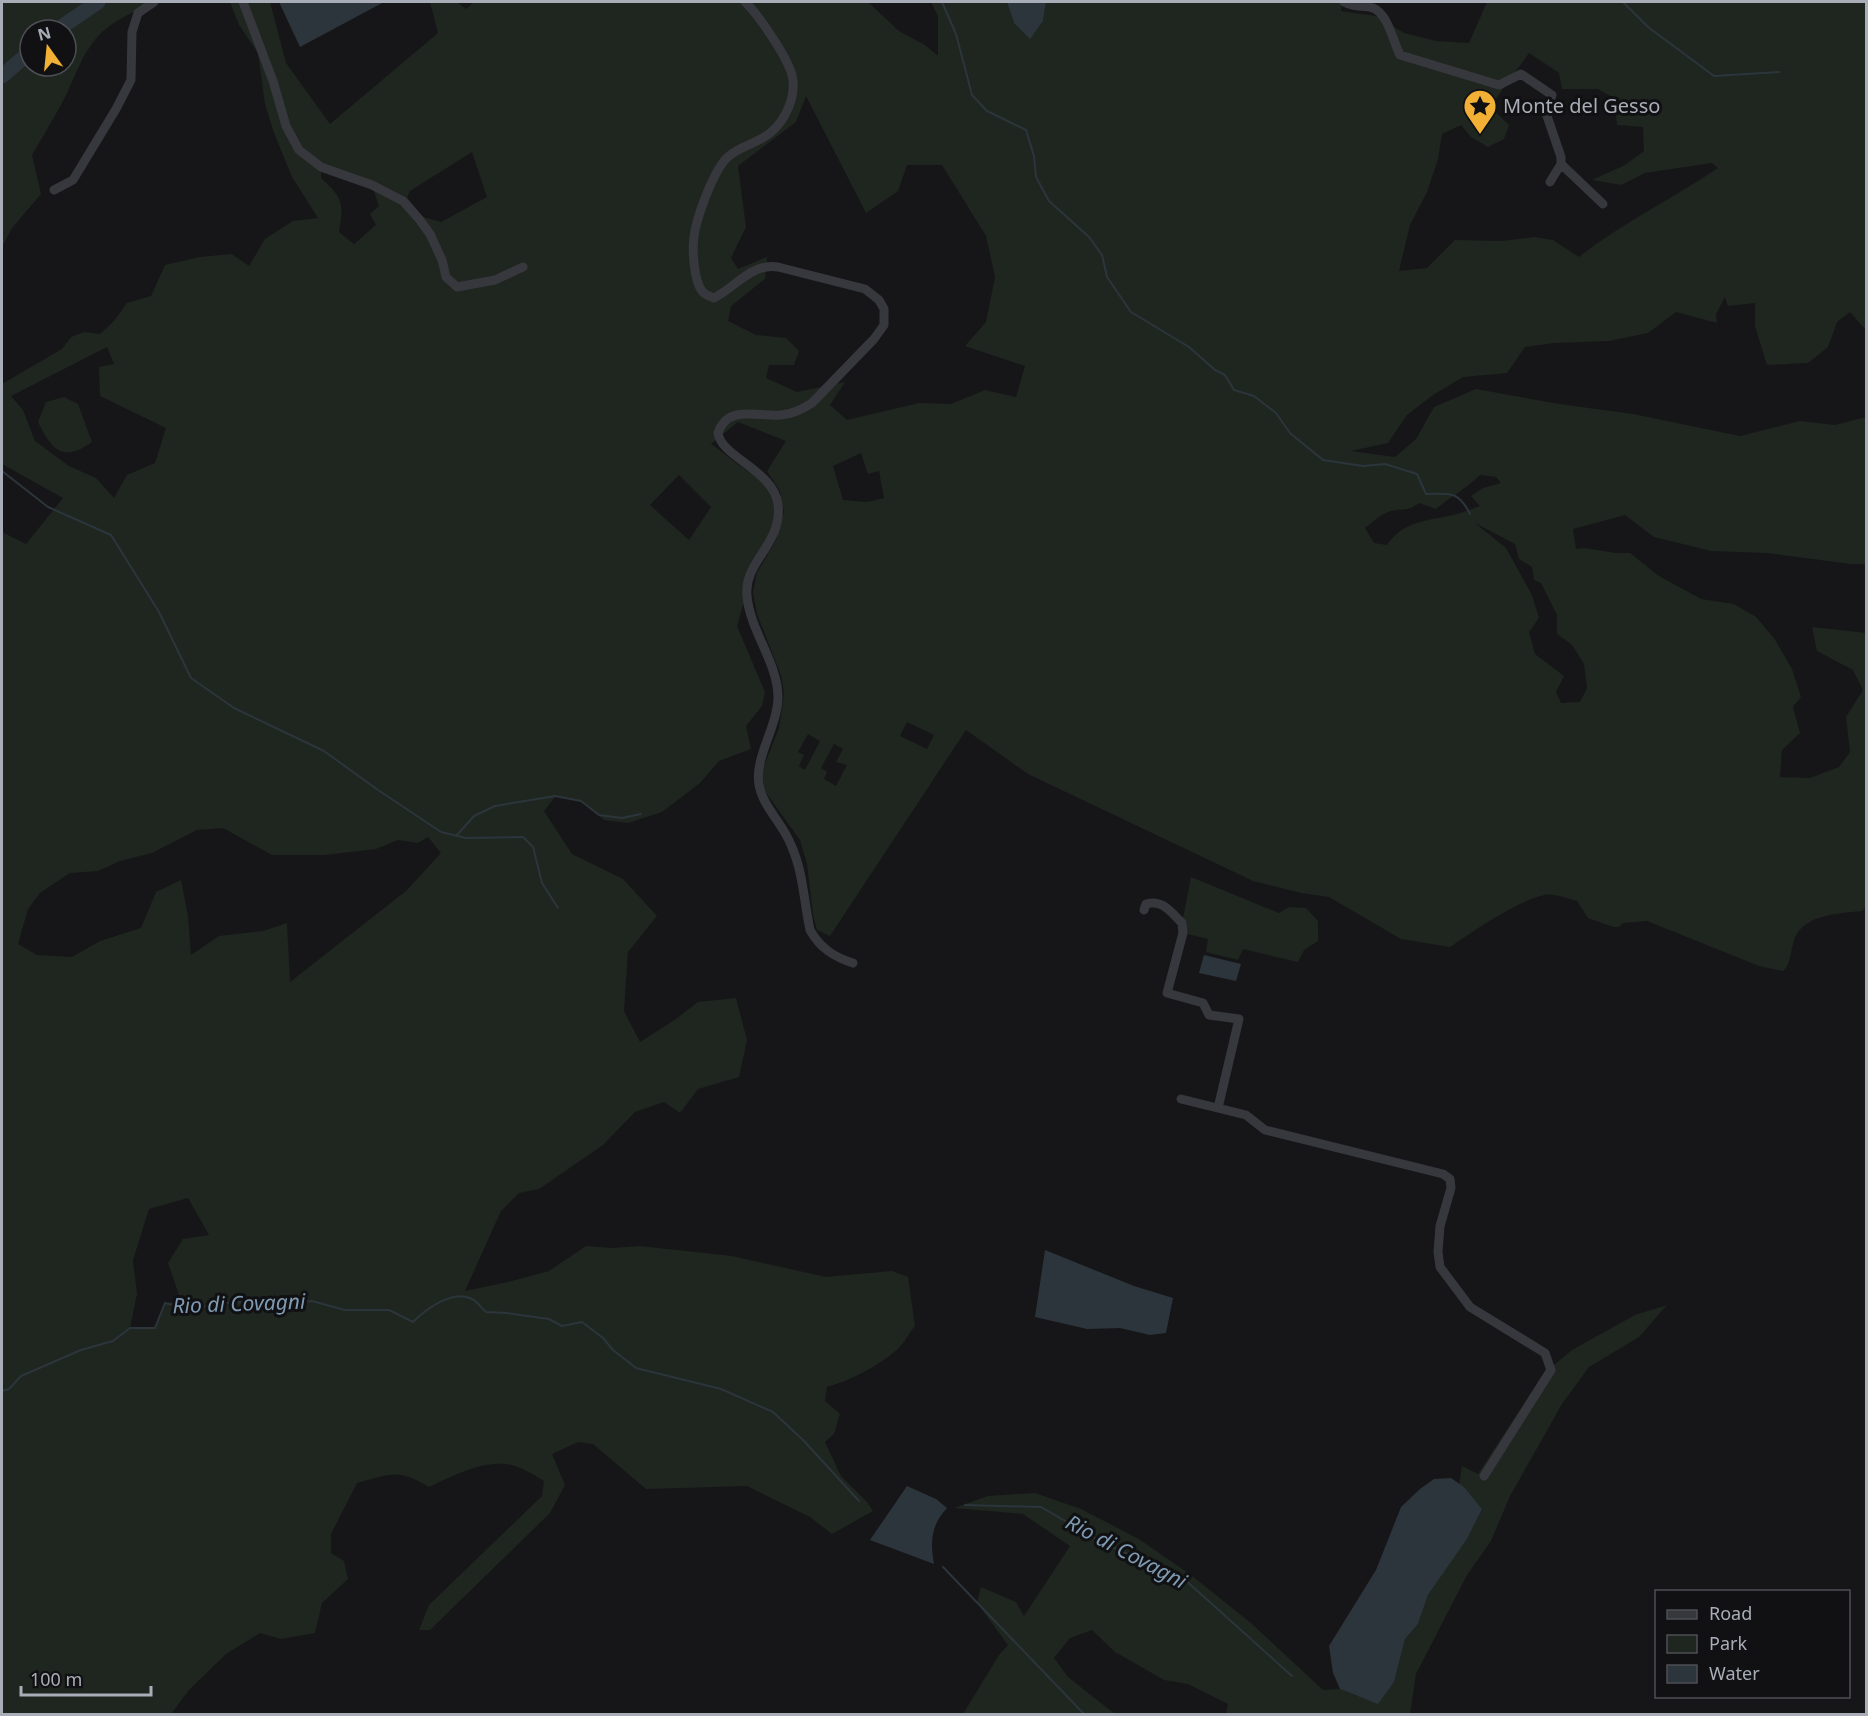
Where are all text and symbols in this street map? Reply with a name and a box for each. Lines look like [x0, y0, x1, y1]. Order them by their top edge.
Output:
north arrow [18, 18, 78, 78]
text: N [35, 21, 53, 46]
place icon: Monte del Gesso [1462, 88, 1498, 135]
place label: Monte del Gesso [1503, 92, 1660, 119]
water label: Rio di Covagni [172, 1287, 306, 1319]
water label: Rio di Covagni [1061, 1508, 1192, 1595]
legend [1655, 1590, 1850, 1698]
text: Road [1709, 1601, 1752, 1625]
text: Park [1709, 1631, 1747, 1655]
scale bar [21, 1659, 152, 1697]
text: Water [1709, 1661, 1760, 1685]
text: 100 m [30, 1667, 82, 1691]

